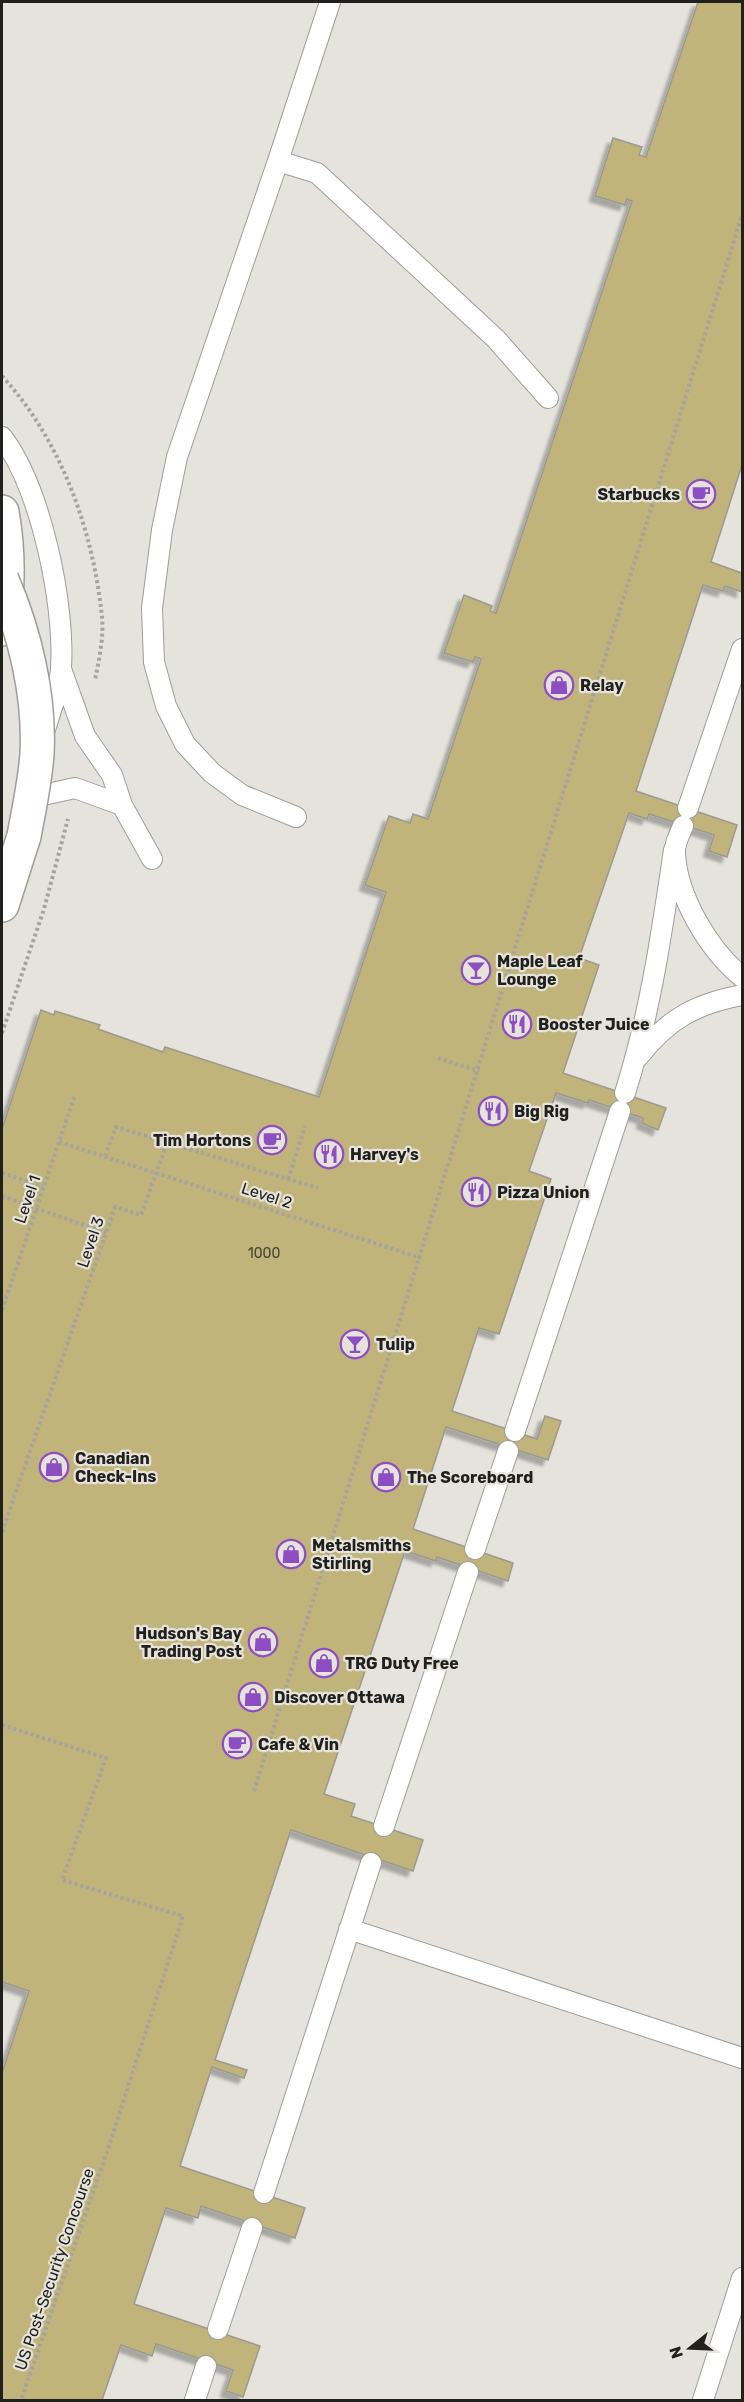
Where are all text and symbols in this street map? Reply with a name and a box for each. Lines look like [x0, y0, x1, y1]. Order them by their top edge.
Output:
cafe icon: Starbucks [685, 478, 717, 510]
place label: Starbucks [597, 485, 680, 504]
shop icon: Relay [543, 669, 575, 701]
place label: Relay [580, 676, 624, 695]
place label: Maple Leaf Lounge [497, 952, 584, 989]
bar icon: Maple Leaf Lounge [460, 954, 492, 986]
restaurant icon: Booster Juice [501, 1008, 533, 1040]
place label: Booster Juice [538, 1015, 649, 1034]
restaurant icon: Big Rig [477, 1095, 509, 1127]
place label: Big Rig [514, 1102, 569, 1121]
cafe icon: Tim Hortons [256, 1124, 288, 1156]
place label: Tim Hortons [153, 1131, 251, 1150]
restaurant icon: Harvey's [313, 1138, 345, 1170]
place label: Harvey's [350, 1145, 419, 1164]
street label: Level 1 [10, 1173, 45, 1226]
restaurant icon: Pizza Union [460, 1176, 492, 1208]
street label: Level 2 [239, 1178, 295, 1213]
place label: Pizza Union [497, 1183, 589, 1202]
street label: Level 3 [73, 1214, 108, 1270]
house number: 1000 [248, 1245, 280, 1262]
bar icon: Tulip [339, 1328, 371, 1360]
place label: Tulip [376, 1335, 415, 1354]
place label: Canadian Check-Ins [75, 1449, 156, 1486]
shop icon: Canadian Check-Ins [38, 1451, 70, 1483]
shop icon: The Scoreboard [370, 1461, 402, 1493]
place label: The Scoreboard [407, 1468, 533, 1487]
place label: Metalsmiths Stirling [312, 1536, 411, 1573]
shop icon: Metalsmiths Stirling [275, 1538, 307, 1570]
place label: Hudson's Bay Trading Post [135, 1624, 243, 1661]
shop icon: Hudson's Bay Trading Post [247, 1626, 279, 1658]
shop icon: TRG Duty Free [308, 1647, 340, 1679]
place label: TRG Duty Free [345, 1654, 459, 1673]
shop icon: Discover Ottawa [237, 1681, 269, 1713]
place label: Discover Ottawa [274, 1688, 405, 1707]
cafe icon: Cafe & Vin [221, 1728, 253, 1760]
place label: Cafe & Vin [258, 1735, 339, 1754]
street label: US Post-Security Concourse [11, 2166, 98, 2373]
north arrow [660, 2318, 720, 2378]
text: N [665, 2344, 687, 2361]

